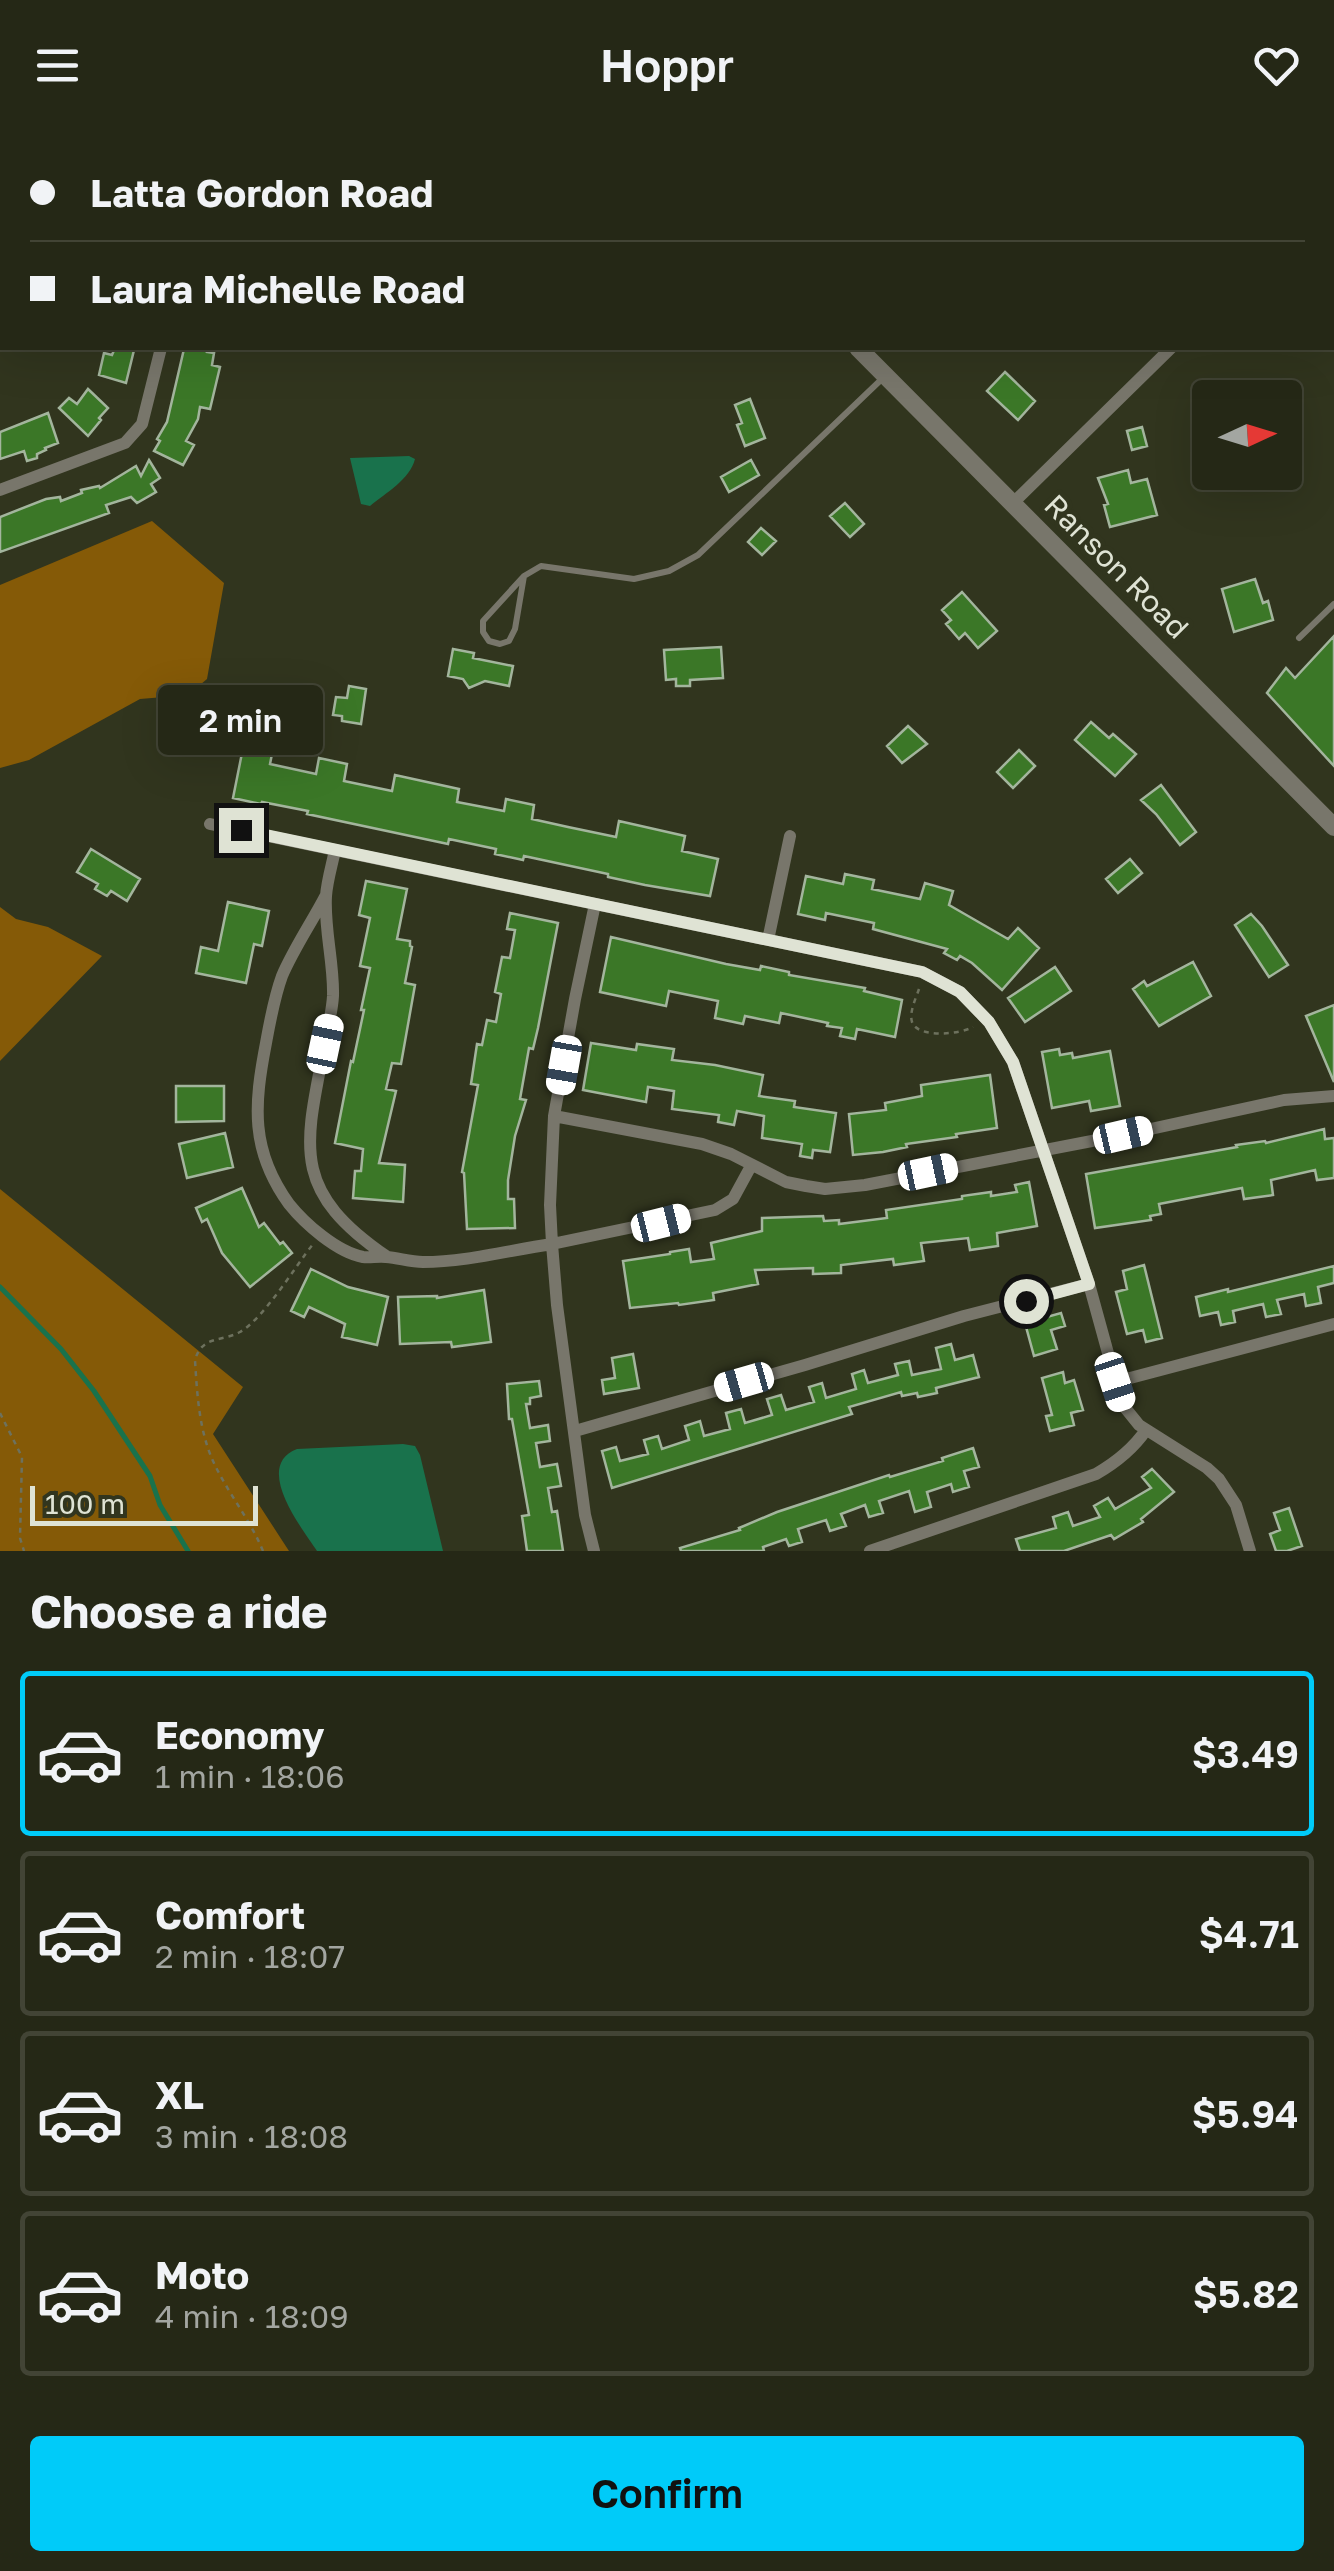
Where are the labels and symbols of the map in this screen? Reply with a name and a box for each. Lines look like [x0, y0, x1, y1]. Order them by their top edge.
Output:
north arrow [1192, 380, 1302, 490]
street label: Ranson Road [1037, 487, 1196, 646]
callout: 2 min [158, 685, 324, 755]
route end [219, 808, 264, 853]
car [304, 1012, 346, 1076]
car [544, 1033, 584, 1097]
car [1090, 1114, 1156, 1156]
car [896, 1151, 960, 1193]
car [628, 1201, 694, 1245]
route start [1004, 1279, 1049, 1324]
car [1091, 1349, 1139, 1415]
car [711, 1359, 777, 1405]
scale bar [30, 1481, 258, 1526]

